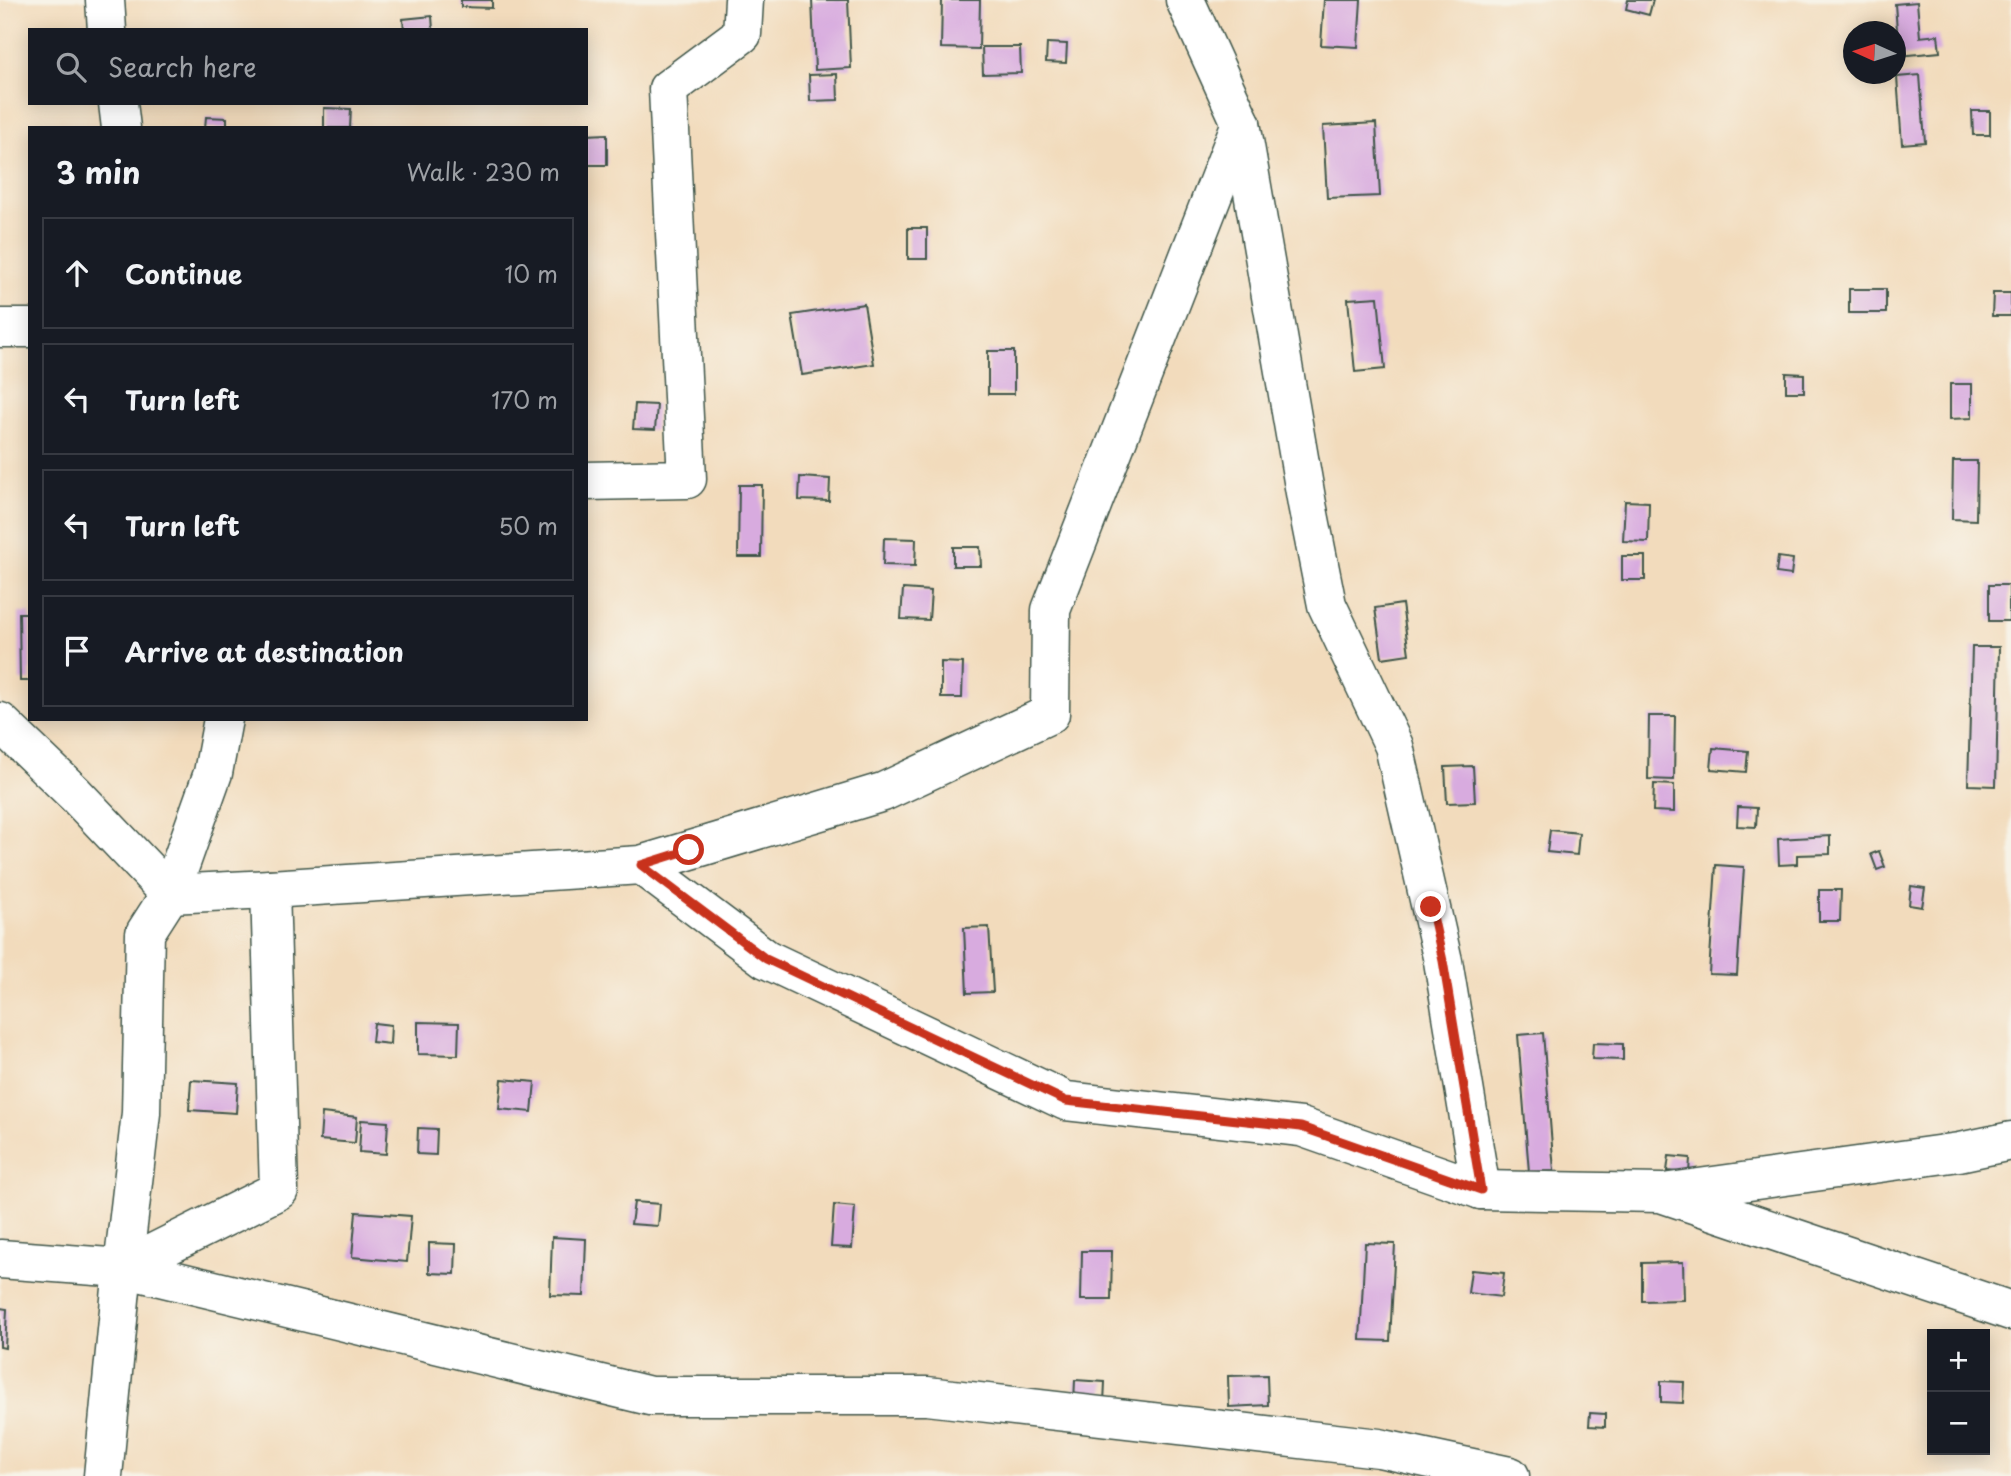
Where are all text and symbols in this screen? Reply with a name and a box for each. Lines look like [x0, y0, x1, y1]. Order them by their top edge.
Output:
north arrow [1843, 21, 1906, 84]
search box [28, 28, 588, 105]
text: Search here [108, 47, 257, 86]
icon: search [52, 48, 90, 86]
text: 3 min [56, 149, 141, 194]
text: Walk · 230 m [407, 154, 560, 189]
icon: ahead [58, 254, 96, 292]
text: Continue [125, 254, 242, 293]
text: 10 m [504, 256, 558, 291]
icon: left [58, 380, 96, 418]
text: Turn left [125, 380, 240, 419]
text: 170 m [491, 382, 558, 417]
icon: left [58, 506, 96, 544]
text: Turn left [125, 506, 240, 545]
text: 50 m [498, 508, 558, 543]
icon: arrive [58, 632, 96, 670]
text: Arrive at destination [125, 632, 404, 671]
route start [673, 834, 704, 865]
route end [1415, 891, 1446, 922]
map controls [1927, 1329, 1990, 1455]
button: + [1927, 1329, 1990, 1392]
button: − [1927, 1392, 1990, 1455]

